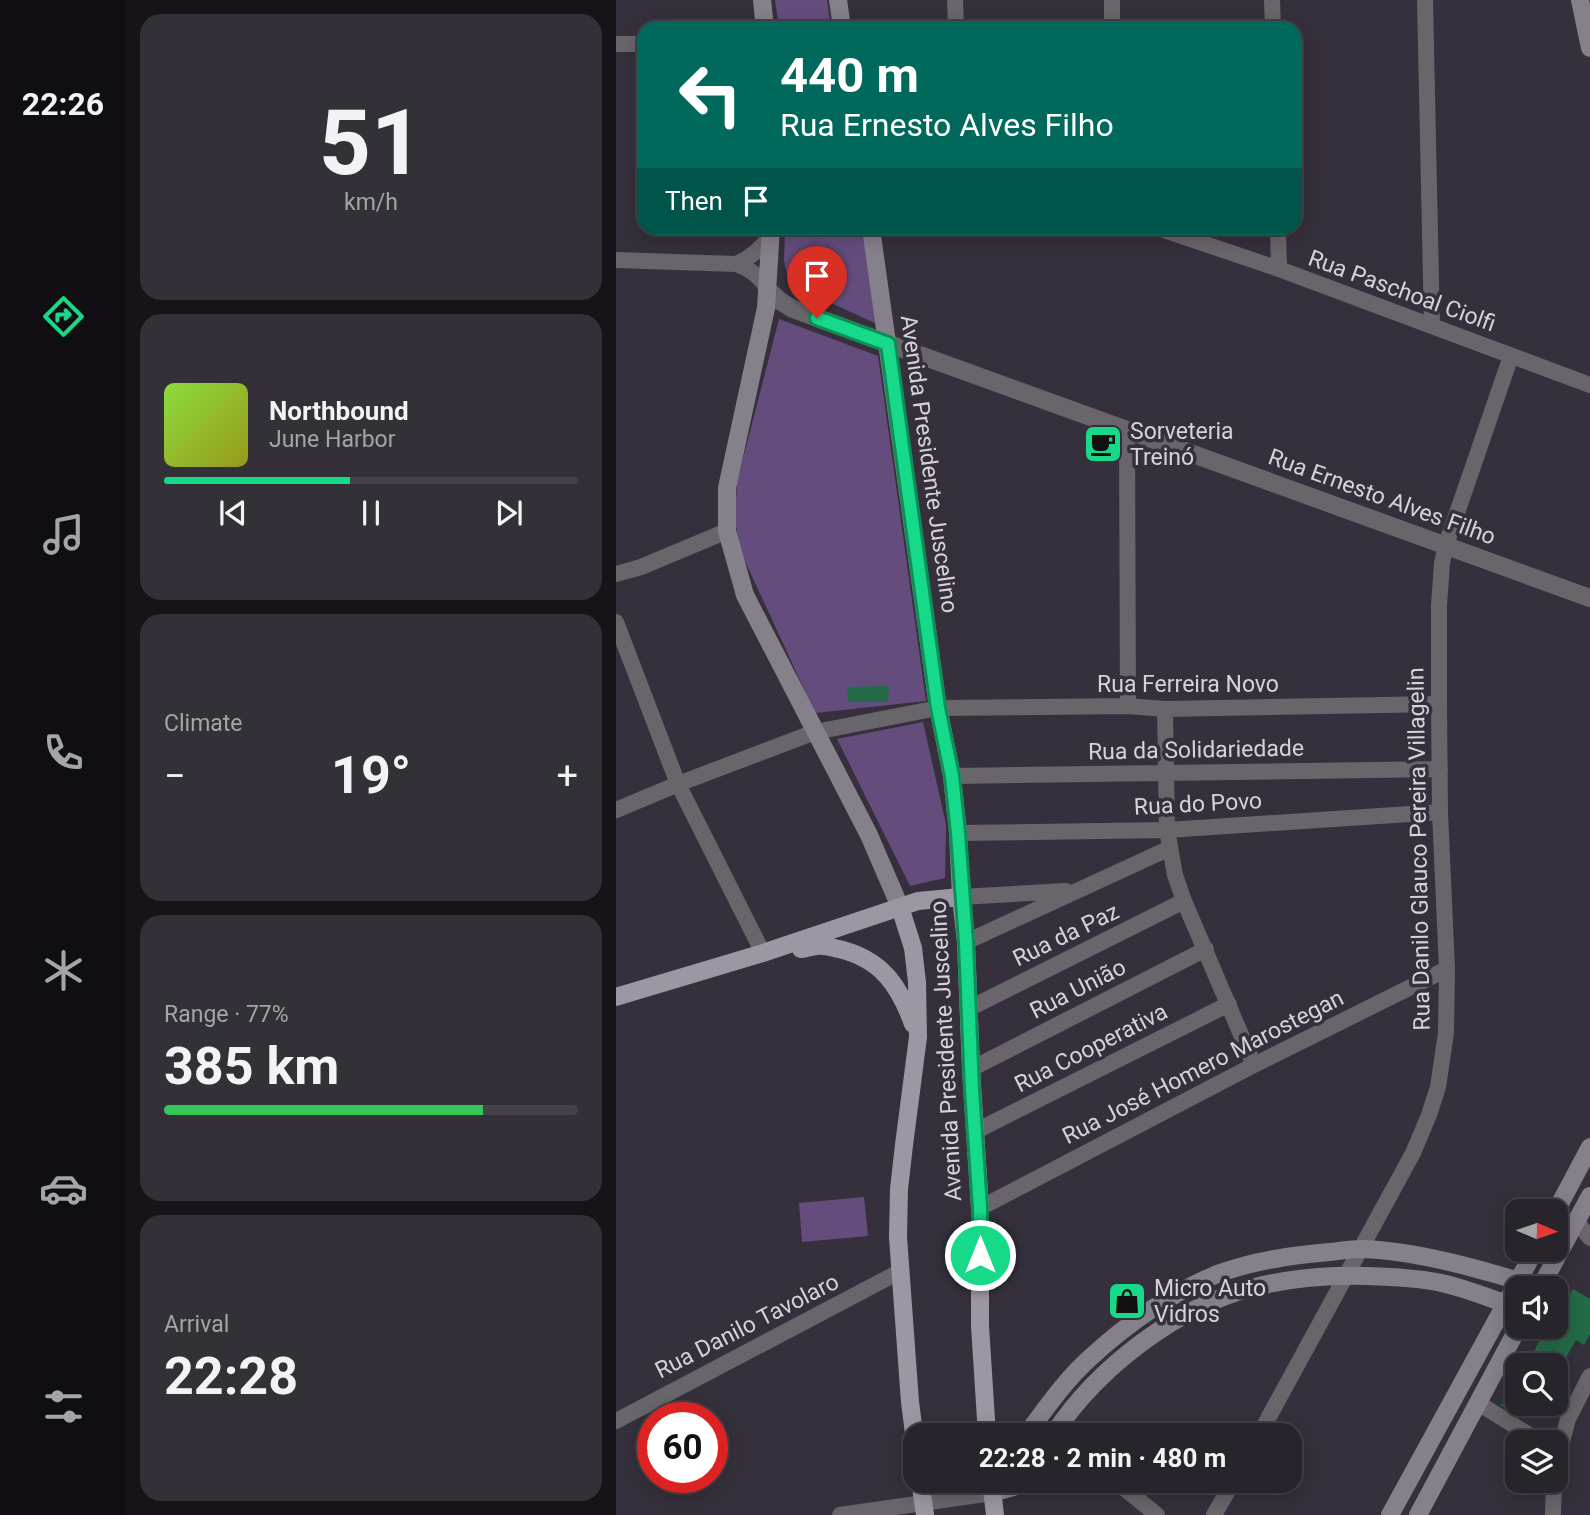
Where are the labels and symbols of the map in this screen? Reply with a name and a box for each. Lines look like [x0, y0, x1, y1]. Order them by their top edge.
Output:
street label: Rua Paschoal Ciolfi [1305, 245, 1499, 337]
pin [787, 246, 847, 318]
street label: Avenida Presidente Juscelino [895, 313, 963, 615]
place label: Sorveteria Treinó [1130, 418, 1234, 471]
cafe icon: Sorveteria Treinó [1082, 423, 1124, 465]
street label: Rua Ernesto Alves Filho [1265, 443, 1499, 551]
street label: Rua Danilo Glauco Pereira Villagelin [1402, 667, 1436, 1031]
street label: Rua Ferreira Novo [1097, 671, 1279, 698]
street label: Rua da Solidariedade [1088, 735, 1304, 765]
street label: Rua do Povo [1133, 787, 1263, 821]
street label: Rua da Paz [1009, 898, 1123, 972]
street label: Avenida Presidente Juscelino [925, 900, 967, 1202]
street label: Rua União [1026, 953, 1130, 1025]
street label: Rua José Homero Marostegan [1058, 984, 1348, 1150]
street label: Rua Cooperativa [1010, 998, 1172, 1098]
north arrow [1505, 1199, 1568, 1262]
position arrow [943, 1218, 1017, 1292]
street label: Rua Danilo Tavolaro [651, 1268, 843, 1384]
place label: Micro Auto Vidros [1154, 1275, 1266, 1328]
shop icon: Micro Auto Vidros [1106, 1280, 1148, 1322]
speed limit sign: 60 [637, 1402, 728, 1493]

